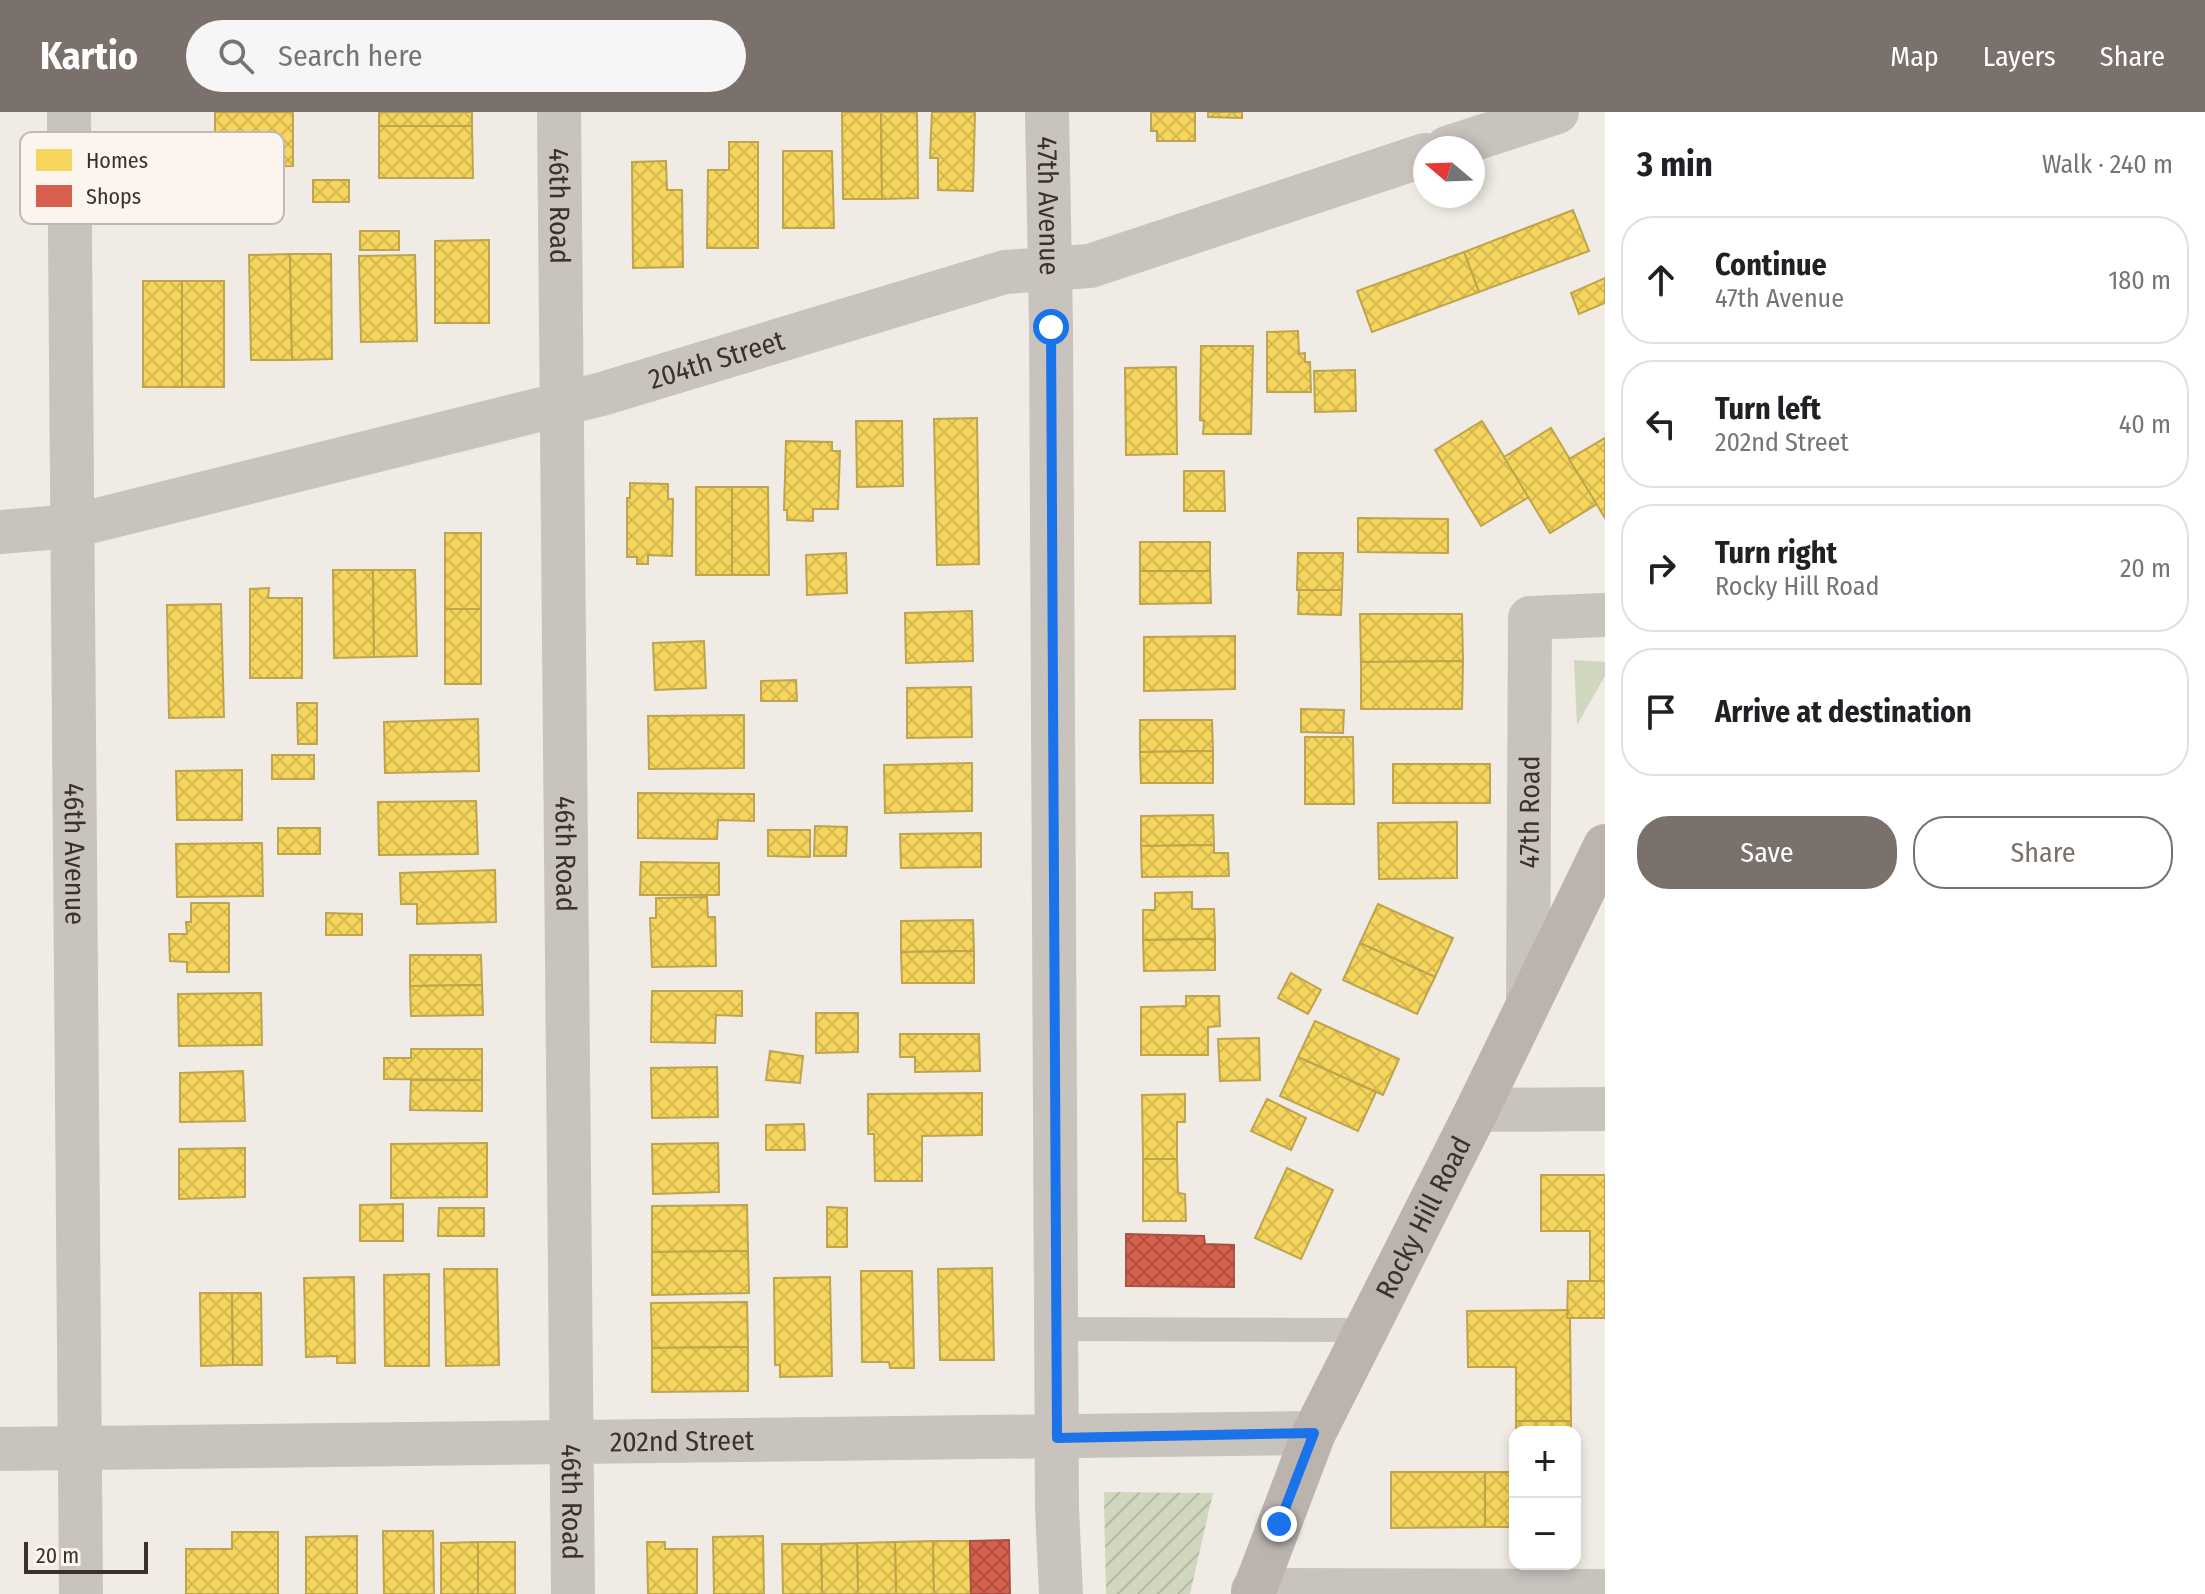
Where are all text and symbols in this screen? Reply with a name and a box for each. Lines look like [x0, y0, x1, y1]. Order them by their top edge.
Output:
search box [186, 20, 746, 92]
text: Kartio [40, 33, 138, 79]
icon: search [214, 34, 258, 78]
text: Search here [278, 38, 423, 74]
text: Map [1890, 40, 1939, 73]
text: Layers [1983, 40, 2056, 73]
text: Share [2100, 40, 2165, 73]
legend [20, 132, 284, 224]
street label: 47th Avenue [1030, 136, 1066, 276]
north arrow [1413, 136, 1485, 208]
text: 3 min [1637, 144, 1713, 185]
text: Homes [86, 147, 148, 174]
street label: 46th Road [542, 148, 576, 264]
text: Walk · 240 m [2042, 149, 2173, 180]
text: Shops [86, 183, 141, 210]
text: Continue [1715, 247, 1827, 283]
icon: ahead [1639, 258, 1683, 302]
text: 180 m [2108, 265, 2171, 296]
text: 47th Avenue [1715, 283, 1844, 314]
route start [1033, 309, 1069, 345]
street label: 204th Street [645, 324, 789, 396]
text: Turn left [1715, 391, 1821, 427]
icon: left [1639, 402, 1683, 446]
text: 40 m [2119, 409, 2171, 440]
text: 202nd Street [1715, 427, 1849, 458]
text: Turn right [1715, 535, 1837, 571]
icon: right [1639, 546, 1683, 590]
text: 20 m [2120, 553, 2171, 584]
text: Rocky Hill Road [1715, 571, 1879, 602]
icon: arrive [1639, 690, 1683, 734]
text: Arrive at destination [1715, 694, 1972, 730]
street label: 47th Road [1513, 755, 1546, 869]
street label: 46th Avenue [57, 783, 92, 925]
street label: 46th Road [548, 796, 583, 912]
button: Save [1637, 816, 1897, 889]
button: Share [1913, 816, 2173, 889]
street label: Rocky Hill Road [1369, 1131, 1478, 1304]
street label: 202nd Street [610, 1424, 755, 1459]
map controls [1509, 1426, 1581, 1570]
button: + [1509, 1426, 1581, 1498]
street label: 46th Road [555, 1444, 589, 1560]
button: − [1509, 1498, 1581, 1570]
route end [1261, 1506, 1297, 1542]
scale bar [24, 1538, 148, 1574]
text: 20 m [36, 1542, 79, 1569]

